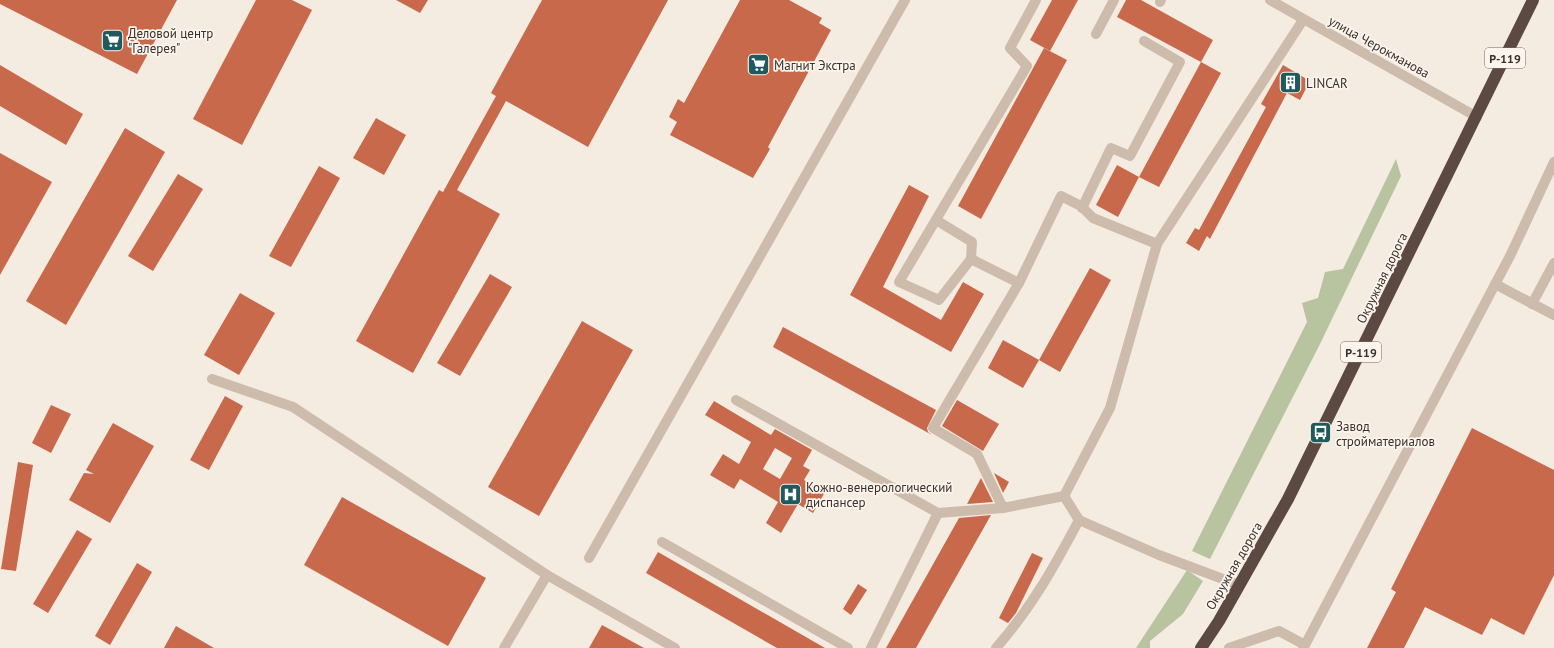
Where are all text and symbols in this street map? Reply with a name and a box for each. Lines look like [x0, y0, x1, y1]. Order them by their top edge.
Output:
street label: улица Черокманова [1325, 12, 1433, 82]
place label: Деловой центр "Галерея" [128, 25, 213, 57]
supermarket icon: Деловой центр "Галерея" [100, 27, 126, 53]
road number: Р-119 [1485, 48, 1525, 68]
supermarket icon: Магнит Экстра [746, 52, 772, 78]
place label: Магнит Экстра [774, 57, 856, 74]
building icon: LINCAR [1278, 70, 1304, 96]
place label: LINCAR [1306, 75, 1348, 92]
street label: Окружная дорога [1353, 230, 1411, 326]
road number: Р-119 [1341, 342, 1381, 362]
place label: Завод стройматериалов [1336, 418, 1435, 450]
bus stop icon: Завод стройматериалов [1308, 420, 1334, 446]
place label: Кожно-венерологический диспансер [806, 479, 952, 511]
hospital icon: Кожно-венерологический диспансер [778, 481, 804, 507]
street label: Окружная дорога [1202, 519, 1266, 613]

